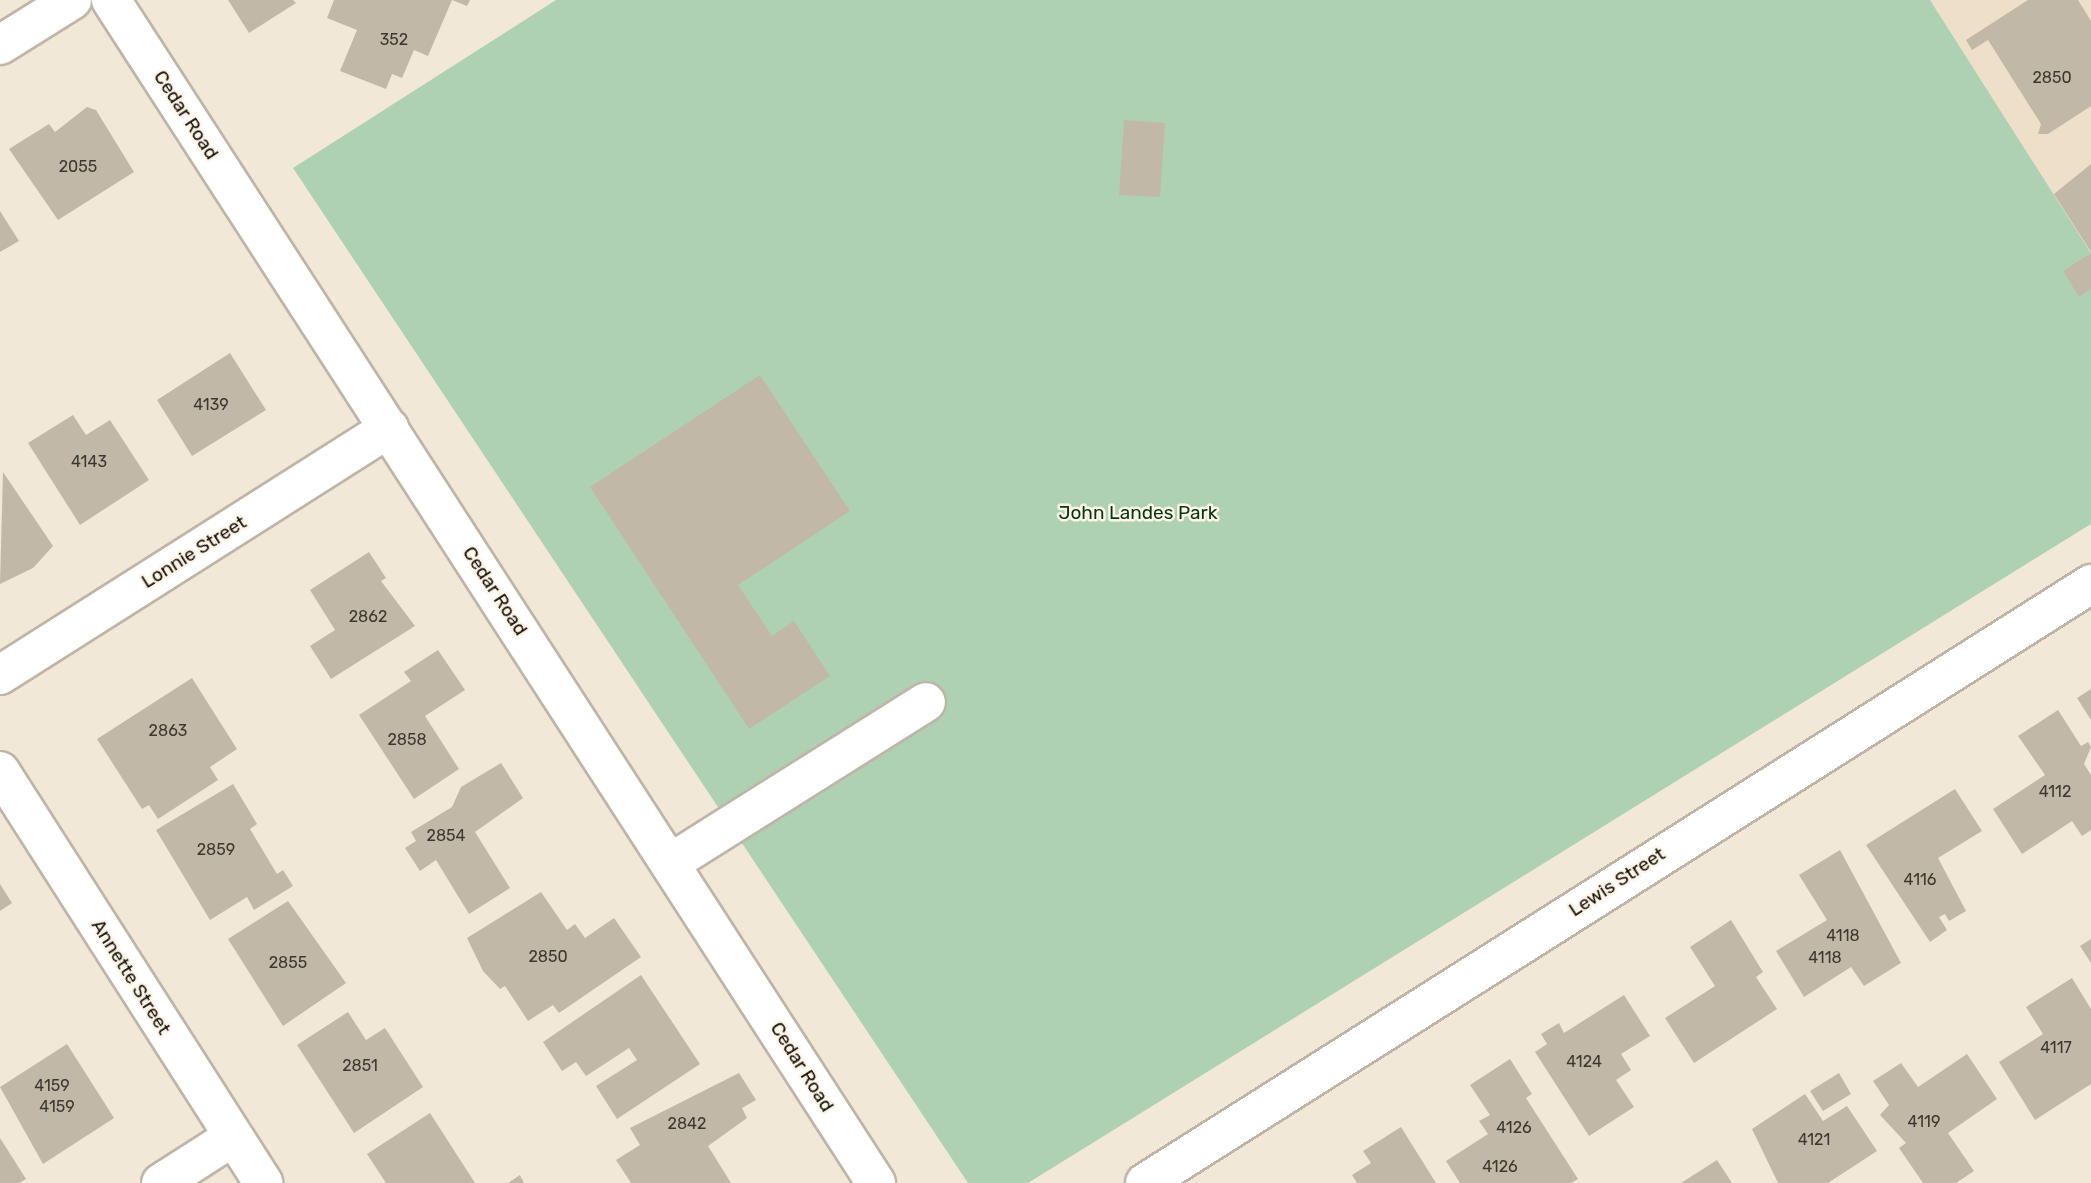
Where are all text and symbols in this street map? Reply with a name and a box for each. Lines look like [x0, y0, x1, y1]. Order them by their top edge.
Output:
house number: 352 [380, 30, 408, 50]
street label: Cedar Road [149, 66, 223, 164]
house number: 2850 [2032, 68, 2072, 88]
house number: 2055 [59, 157, 97, 177]
house number: 4139 [193, 395, 229, 415]
house number: 4143 [71, 452, 107, 472]
park label: John Landes Park [1058, 502, 1218, 524]
street label: Lonnie Street [137, 511, 251, 593]
street label: Cedar Road [458, 542, 532, 640]
house number: 2862 [349, 607, 387, 627]
house number: 2863 [149, 721, 187, 741]
house number: 2858 [387, 730, 427, 750]
house number: 4112 [2039, 782, 2071, 802]
house number: 2854 [426, 826, 466, 846]
house number: 2859 [197, 840, 235, 860]
street label: Lewis Street [1565, 842, 1669, 922]
house number: 4116 [1904, 870, 1936, 890]
street label: Annette Street [87, 915, 175, 1039]
house number: 4118 [1826, 926, 1860, 946]
house number: 2850 [528, 947, 568, 967]
house number: 4118 [1808, 948, 1842, 968]
house number: 2855 [269, 953, 307, 973]
street label: Cedar Road [765, 1018, 839, 1116]
house number: 4117 [2040, 1038, 2072, 1058]
house number: 4124 [1566, 1052, 1602, 1072]
house number: 2851 [342, 1056, 378, 1076]
house number: 4159 [34, 1076, 70, 1096]
house number: 4159 [39, 1097, 75, 1117]
house number: 4119 [1908, 1112, 1940, 1132]
house number: 2842 [668, 1114, 706, 1134]
house number: 4126 [1496, 1118, 1532, 1138]
house number: 4121 [1798, 1130, 1830, 1150]
house number: 4126 [1482, 1157, 1518, 1177]

